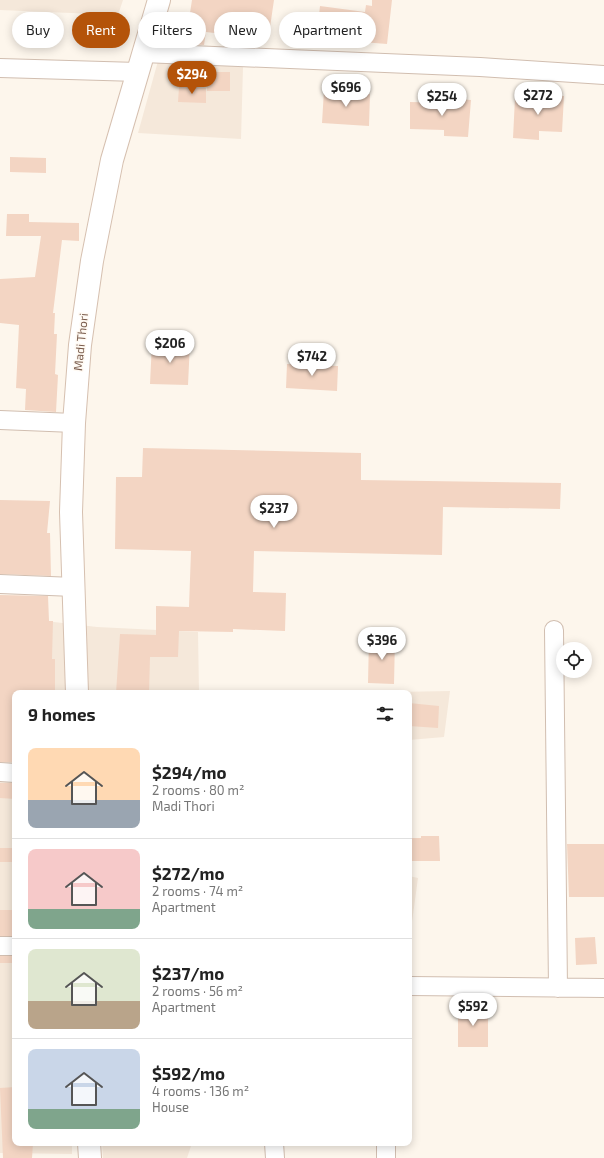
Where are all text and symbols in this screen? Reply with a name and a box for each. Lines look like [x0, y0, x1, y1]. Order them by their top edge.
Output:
chip: Buy [12, 12, 64, 48]
chip: Rent [72, 12, 130, 48]
chip: Filters [138, 12, 206, 48]
chip: New [214, 12, 271, 48]
chip: Apartment [279, 12, 376, 48]
pin: $294 [168, 61, 216, 95]
text: $294 [176, 66, 208, 82]
pin: $696 [322, 74, 370, 108]
text: $696 [331, 79, 361, 95]
pin: $272 [514, 82, 562, 116]
pin: $254 [418, 83, 466, 117]
text: $272 [523, 87, 553, 103]
text: $254 [427, 88, 457, 104]
street label: Madi Thori [70, 312, 90, 371]
pin: $206 [146, 330, 194, 364]
text: $206 [155, 335, 185, 351]
pin: $742 [288, 343, 336, 377]
text: $742 [297, 348, 327, 364]
pin: $237 [250, 495, 298, 529]
text: $237 [259, 500, 289, 516]
pin: $396 [358, 627, 406, 661]
text: $396 [367, 632, 397, 648]
map controls [556, 642, 592, 678]
button: locate [556, 642, 592, 678]
icon: filters [374, 703, 396, 725]
text: 9 homes [28, 704, 96, 724]
text: $294/mo [152, 762, 226, 782]
icon: home [60, 764, 108, 812]
text: 2 rooms · 80 m² [152, 782, 244, 798]
text: Madi Thori [152, 798, 215, 814]
text: $272/mo [152, 863, 224, 883]
icon: home [60, 865, 108, 913]
text: 2 rooms · 74 m² [152, 883, 243, 899]
text: Apartment [152, 899, 216, 915]
text: $237/mo [152, 963, 224, 983]
icon: home [60, 965, 108, 1013]
text: 2 rooms · 56 m² [152, 983, 243, 999]
pin: $592 [449, 993, 497, 1027]
text: $592 [458, 998, 488, 1014]
text: Apartment [152, 999, 216, 1015]
text: $592/mo [152, 1063, 225, 1083]
icon: home [60, 1065, 108, 1113]
text: 4 rooms · 136 m² [152, 1083, 249, 1099]
text: House [152, 1099, 189, 1115]

